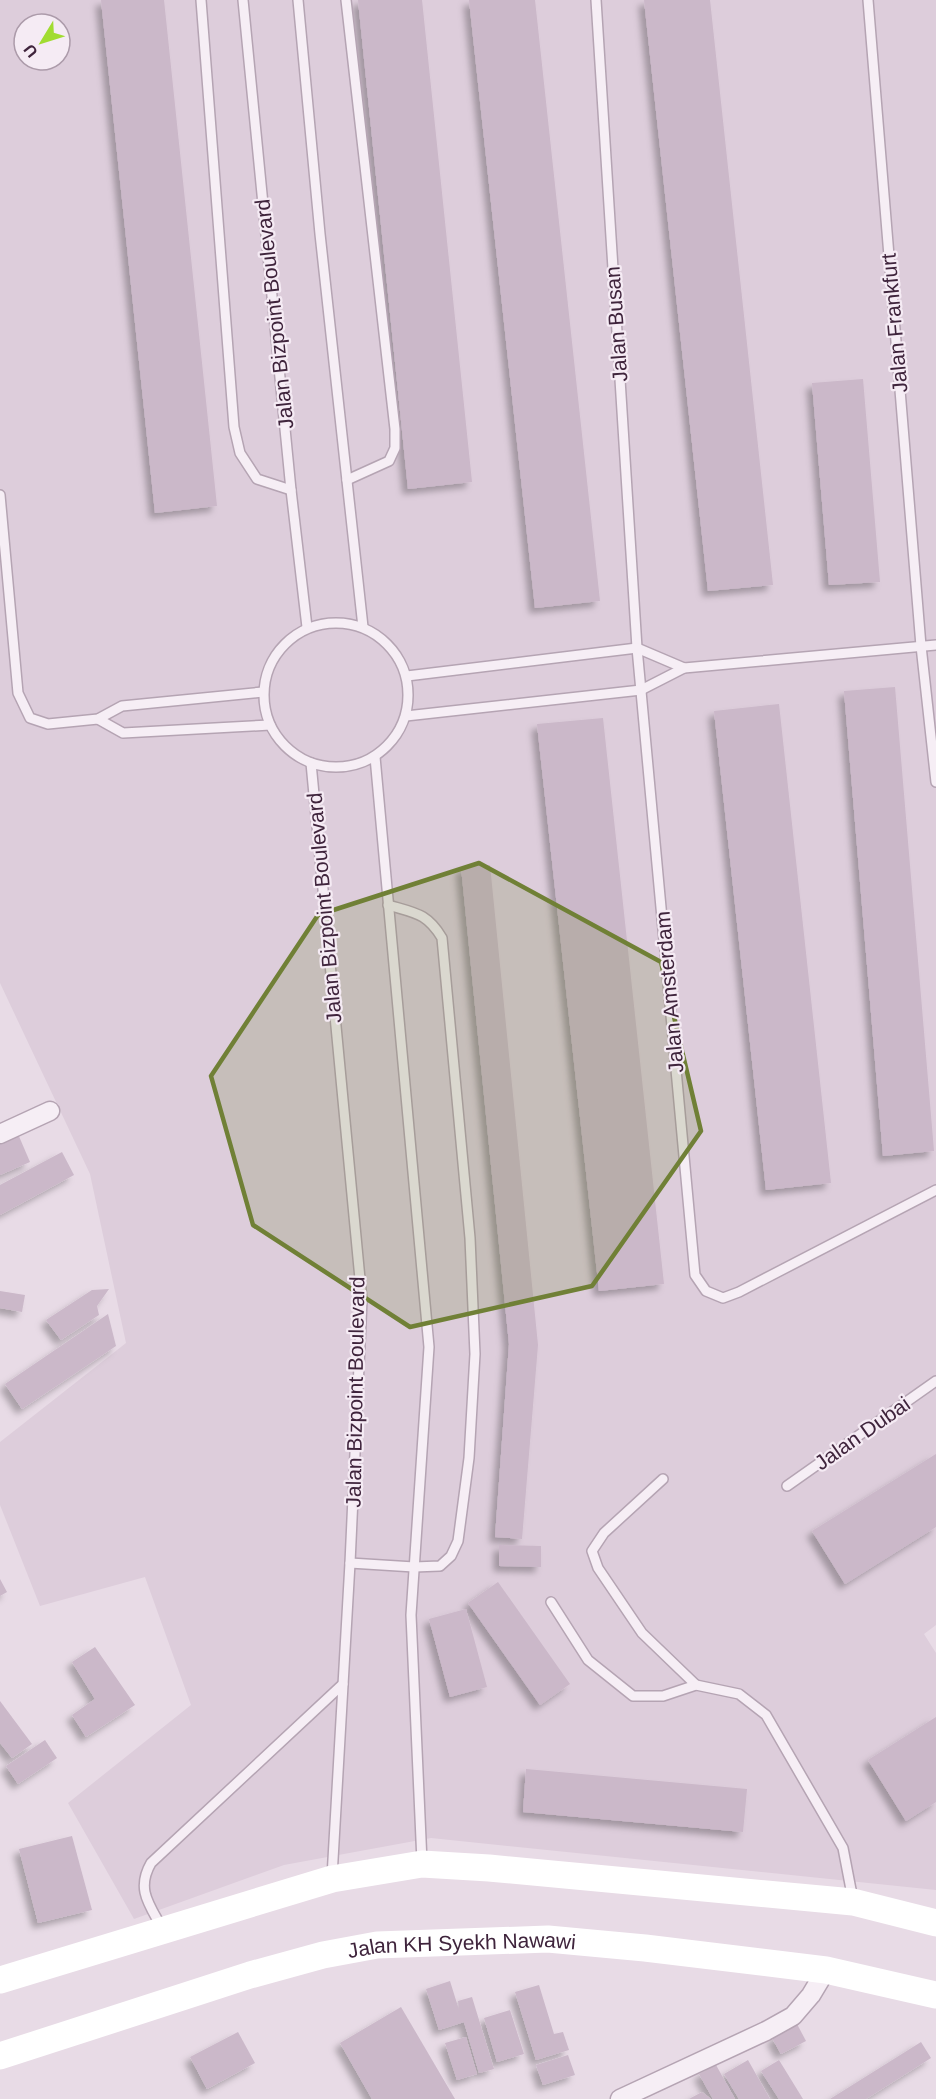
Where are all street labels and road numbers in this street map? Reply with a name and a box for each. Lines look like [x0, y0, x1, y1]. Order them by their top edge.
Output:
street label: Jalan Bizpoint Boulevard [250, 198, 298, 430]
street label: Jalan Frankfurt [876, 252, 912, 394]
street label: Jalan Busan [600, 266, 632, 382]
street label: Jalan Bizpoint Boulevard [302, 792, 346, 1024]
street label: Jalan Amsterdam [650, 910, 688, 1074]
street label: Jalan Bizpoint Boulevard [341, 1276, 369, 1508]
street label: Jalan Dubai [810, 1392, 914, 1474]
street label: Jalan KH Syekh Nawawi [346, 1927, 577, 1962]

